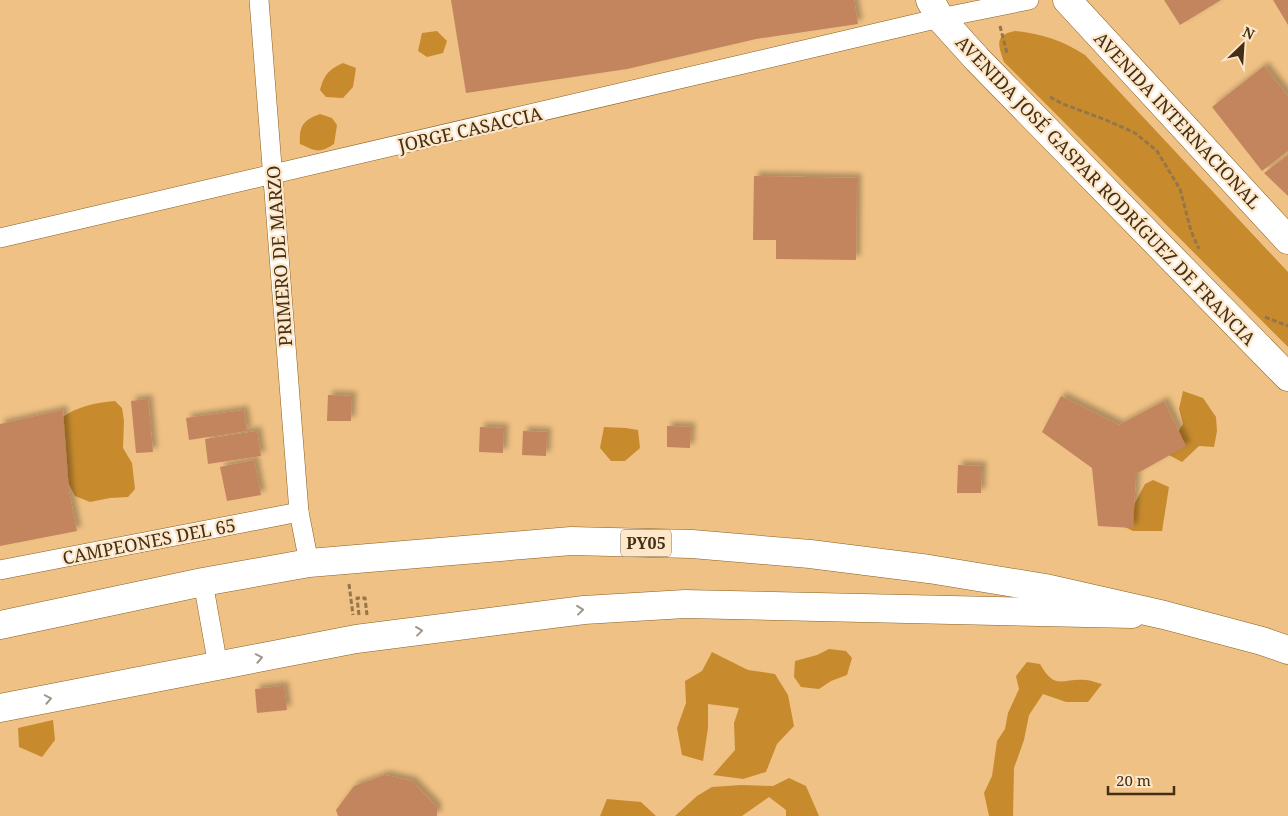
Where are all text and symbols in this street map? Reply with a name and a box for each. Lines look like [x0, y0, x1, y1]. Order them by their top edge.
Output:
north arrow [1218, 20, 1268, 70]
street label: AVENIDA INTERNACIONAL [1090, 27, 1266, 213]
street label: AVENIDA JOSÉ GASPAR RODRÍGUEZ DE FRANCIA [951, 30, 1261, 350]
street label: JORGE CASACCIA [395, 101, 545, 157]
street label: PRIMERO DE MARZO [261, 165, 297, 347]
street label: CAMPEONES DEL 65 [60, 512, 238, 570]
road number: PY05 [621, 530, 671, 556]
one-way arrow [577, 605, 585, 616]
one-way arrow [416, 626, 424, 637]
one-way arrow [255, 653, 263, 664]
one-way arrow [43, 694, 52, 704]
scale bar [1108, 764, 1174, 796]
text: 20 m [1116, 770, 1151, 790]

